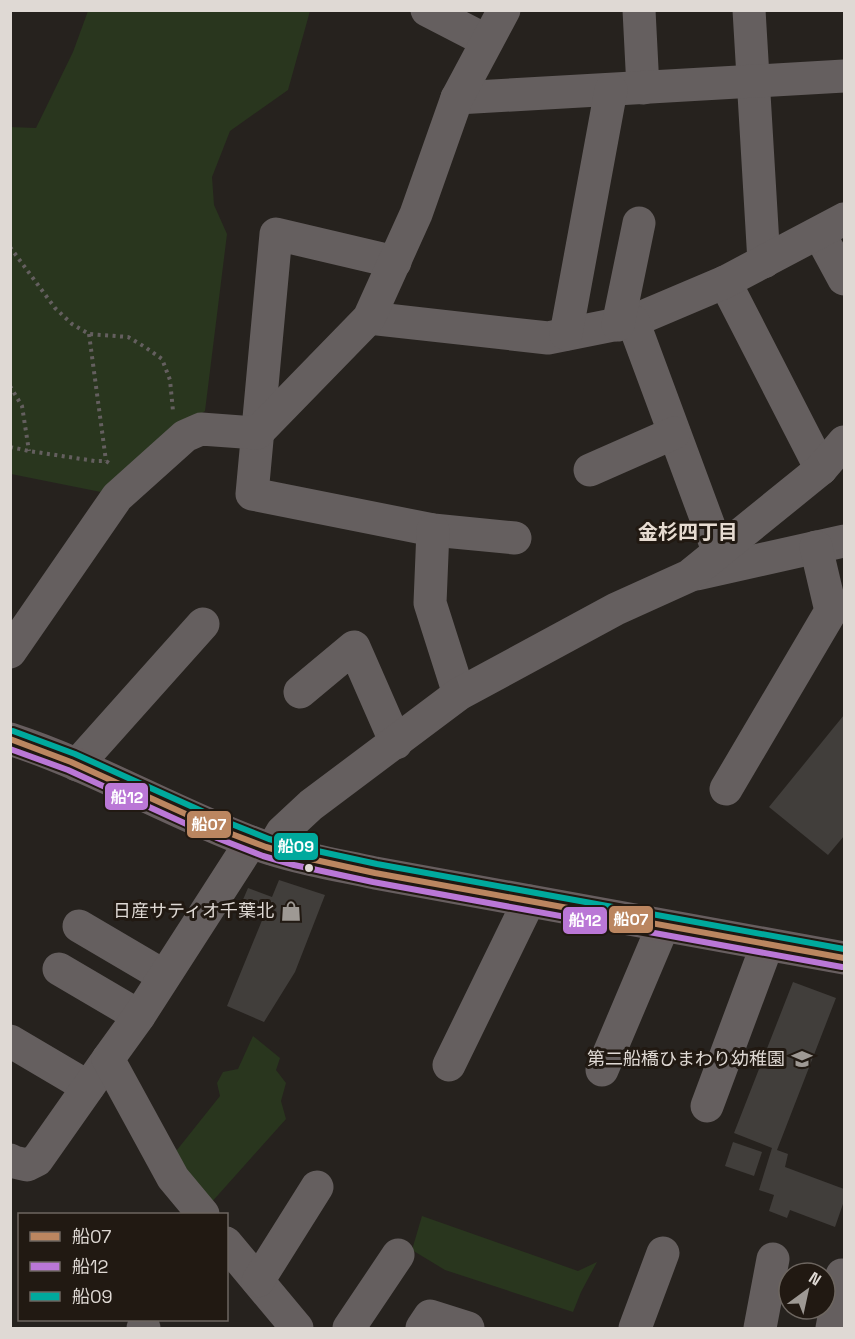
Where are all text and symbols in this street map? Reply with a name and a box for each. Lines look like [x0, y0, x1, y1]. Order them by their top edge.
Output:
district label: 金杉四丁目 [638, 519, 738, 545]
line badge: 船12 [104, 782, 149, 811]
text: 船12 [111, 787, 143, 808]
line badge: 船07 [186, 810, 232, 839]
text: 船07 [192, 814, 227, 835]
line badge: 船09 [273, 832, 319, 861]
text: 船09 [278, 836, 314, 857]
unlabelled marker [303, 862, 315, 874]
place label: 日産サティオ千葉北 [113, 899, 274, 922]
shop icon: 日産サティオ千葉北 [279, 899, 303, 923]
line badge: 船07 [608, 905, 654, 934]
line badge: 船12 [562, 906, 608, 935]
text: 船07 [614, 909, 649, 930]
text: 船12 [569, 910, 601, 931]
place label: 第二船橋ひまわり幼稚園 [587, 1047, 785, 1070]
school or university icon: 第二船橋ひまわり幼稚園 [790, 1047, 814, 1071]
legend [18, 1213, 228, 1321]
text: 船07 [72, 1225, 111, 1248]
text: 船12 [72, 1255, 108, 1278]
north arrow [777, 1261, 837, 1321]
text: N [805, 1267, 825, 1291]
text: 船09 [72, 1285, 113, 1308]

